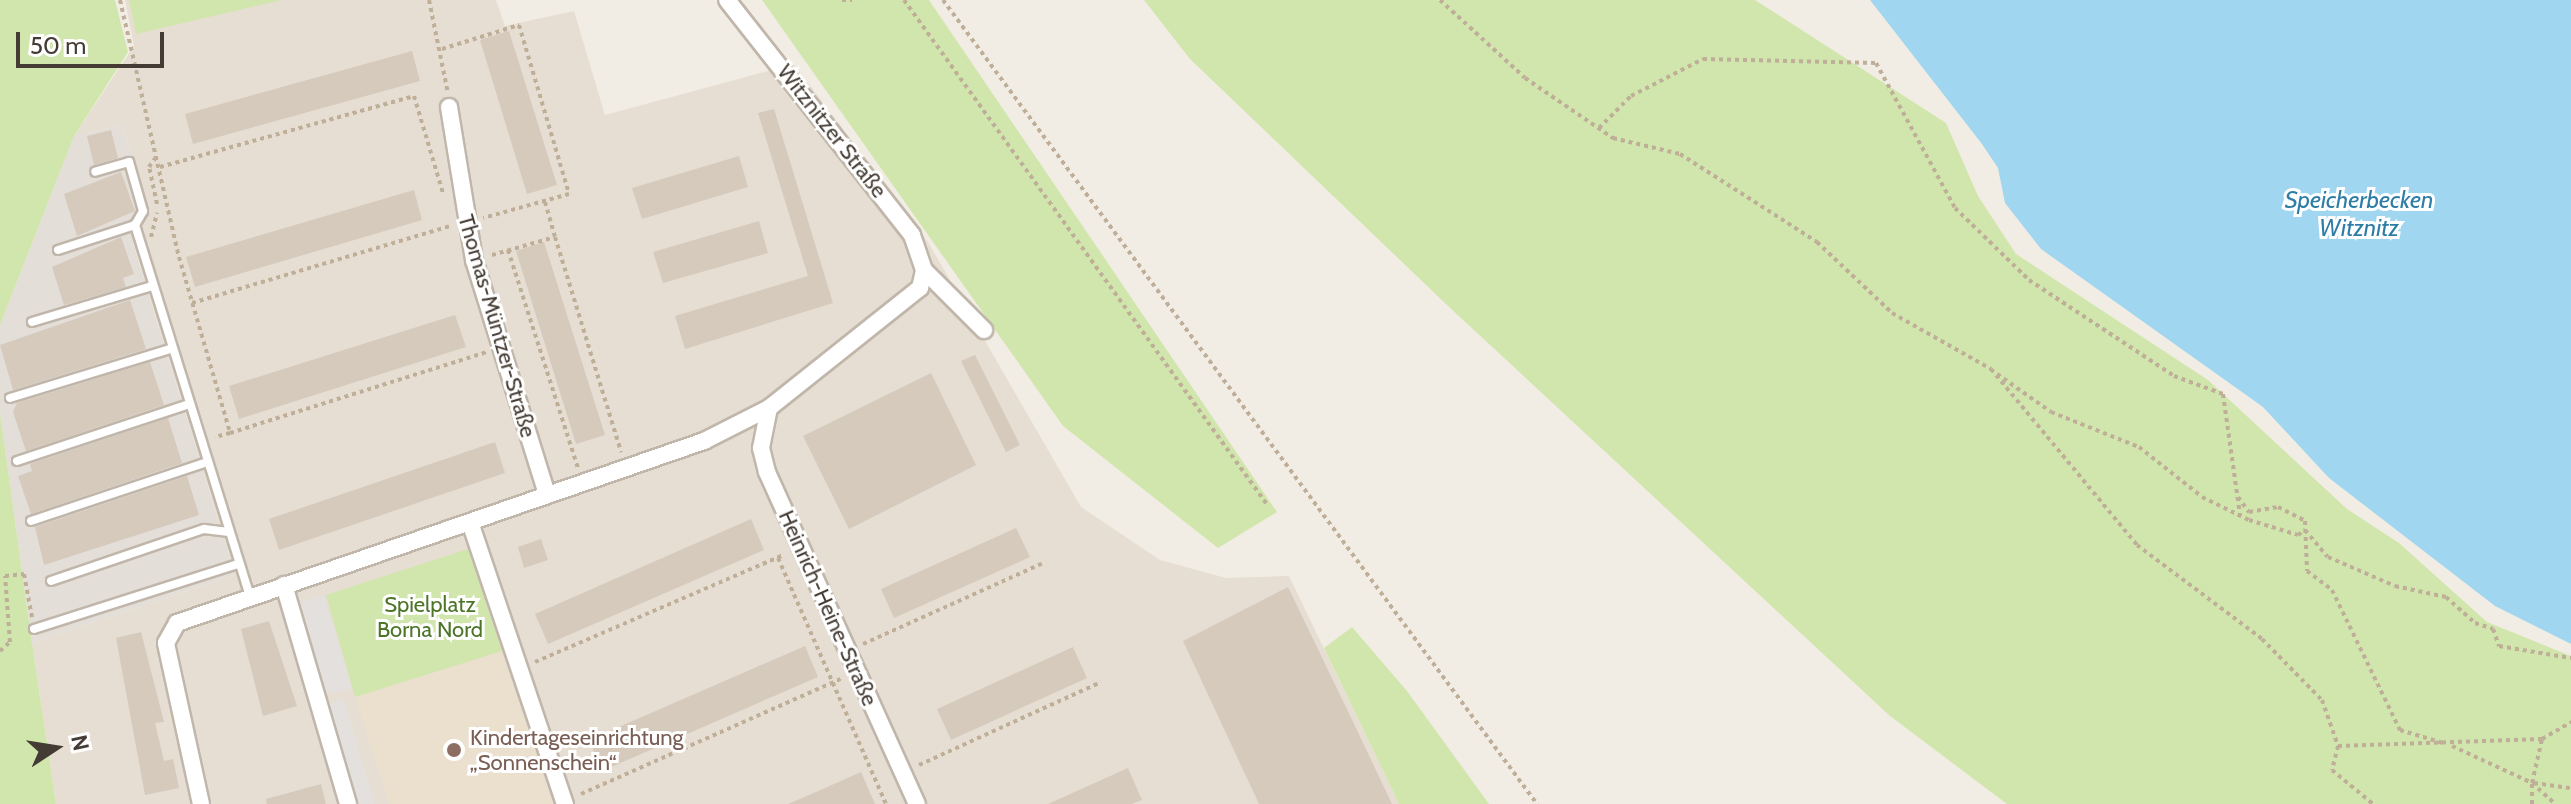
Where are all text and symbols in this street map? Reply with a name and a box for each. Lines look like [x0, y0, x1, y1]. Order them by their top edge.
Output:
scale bar [20, 16, 168, 66]
text: 50 m [30, 31, 86, 60]
street label: Witznitzer Straße [772, 59, 892, 203]
water label: Speicherbecken Witznitz [2285, 186, 2433, 242]
street label: Thomas-Müntzer-Straße [453, 212, 541, 440]
street label: Heinrich-Heine-Straße [773, 506, 883, 710]
park label: Spielplatz Borna Nord [377, 591, 483, 642]
north arrow [16, 708, 96, 788]
place label: Kindertageseinrichtung „Sonnenschein“ [470, 724, 683, 776]
text: N [65, 732, 95, 753]
marker: Kindertageseinrichtung „Sonnenschein“ [445, 741, 463, 759]

